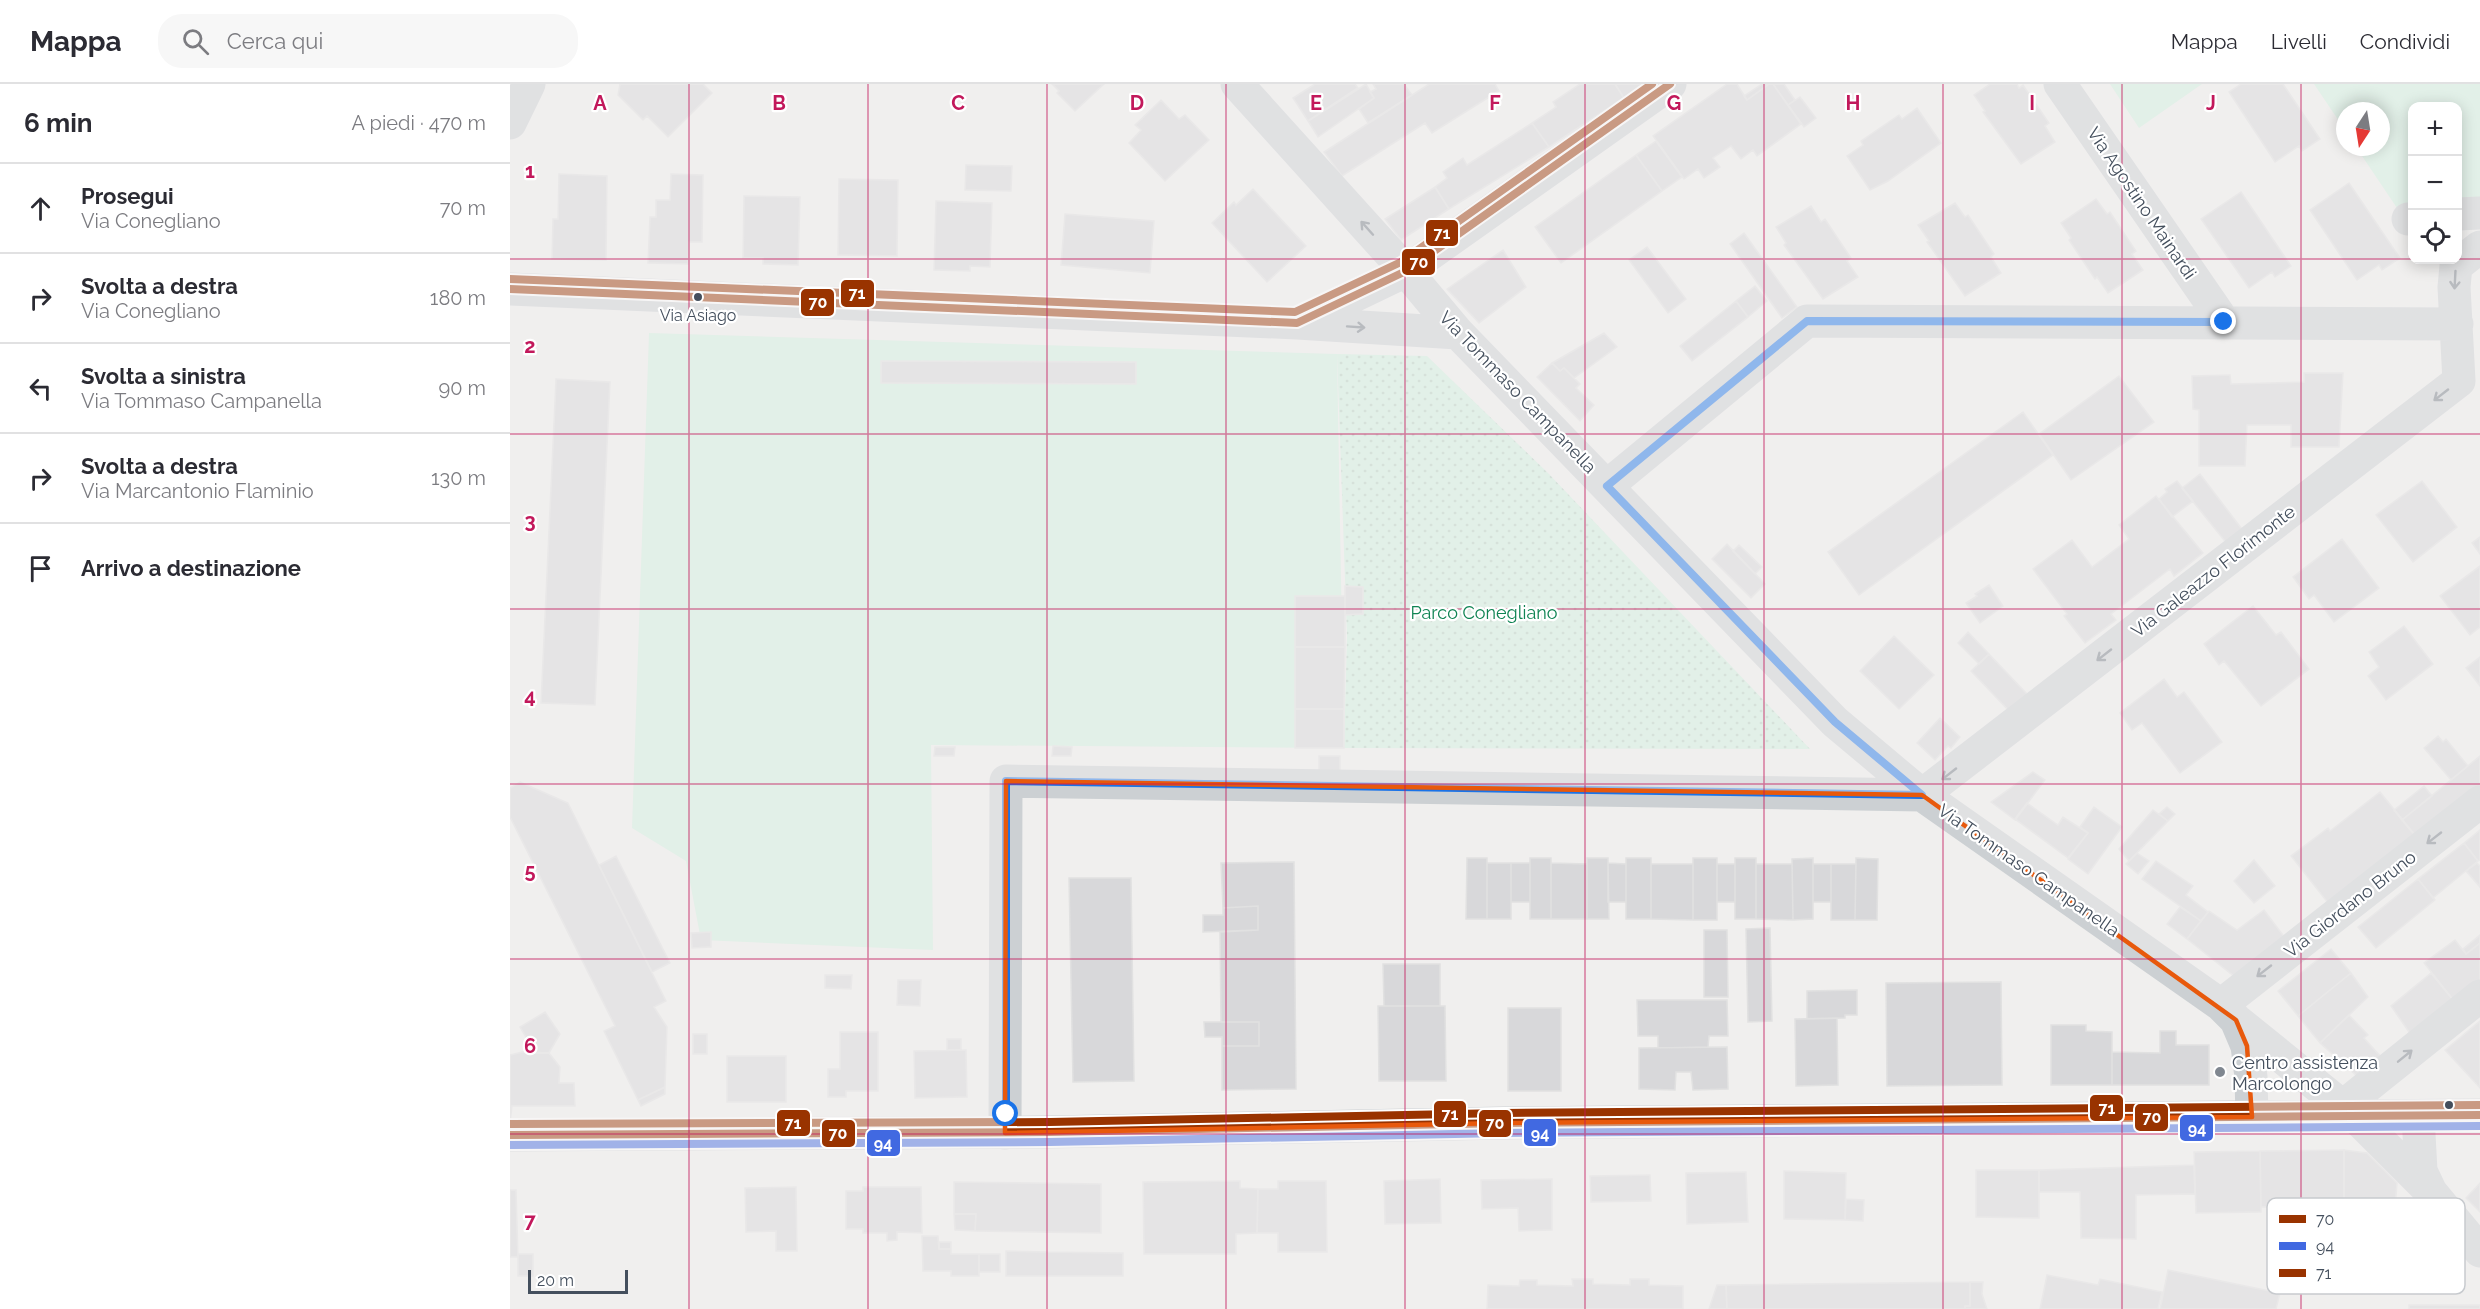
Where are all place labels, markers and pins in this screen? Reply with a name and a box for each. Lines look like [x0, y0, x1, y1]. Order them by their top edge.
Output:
marker: Via Asiago [692, 291, 704, 303]
place label: Via Asiago [660, 306, 736, 325]
place label: Centro assistenza Marcolongo [2232, 1052, 2378, 1094]
marker: Centro assistenza Marcolongo [2213, 1065, 2227, 1079]
unlabelled marker [2443, 1099, 2455, 1111]

